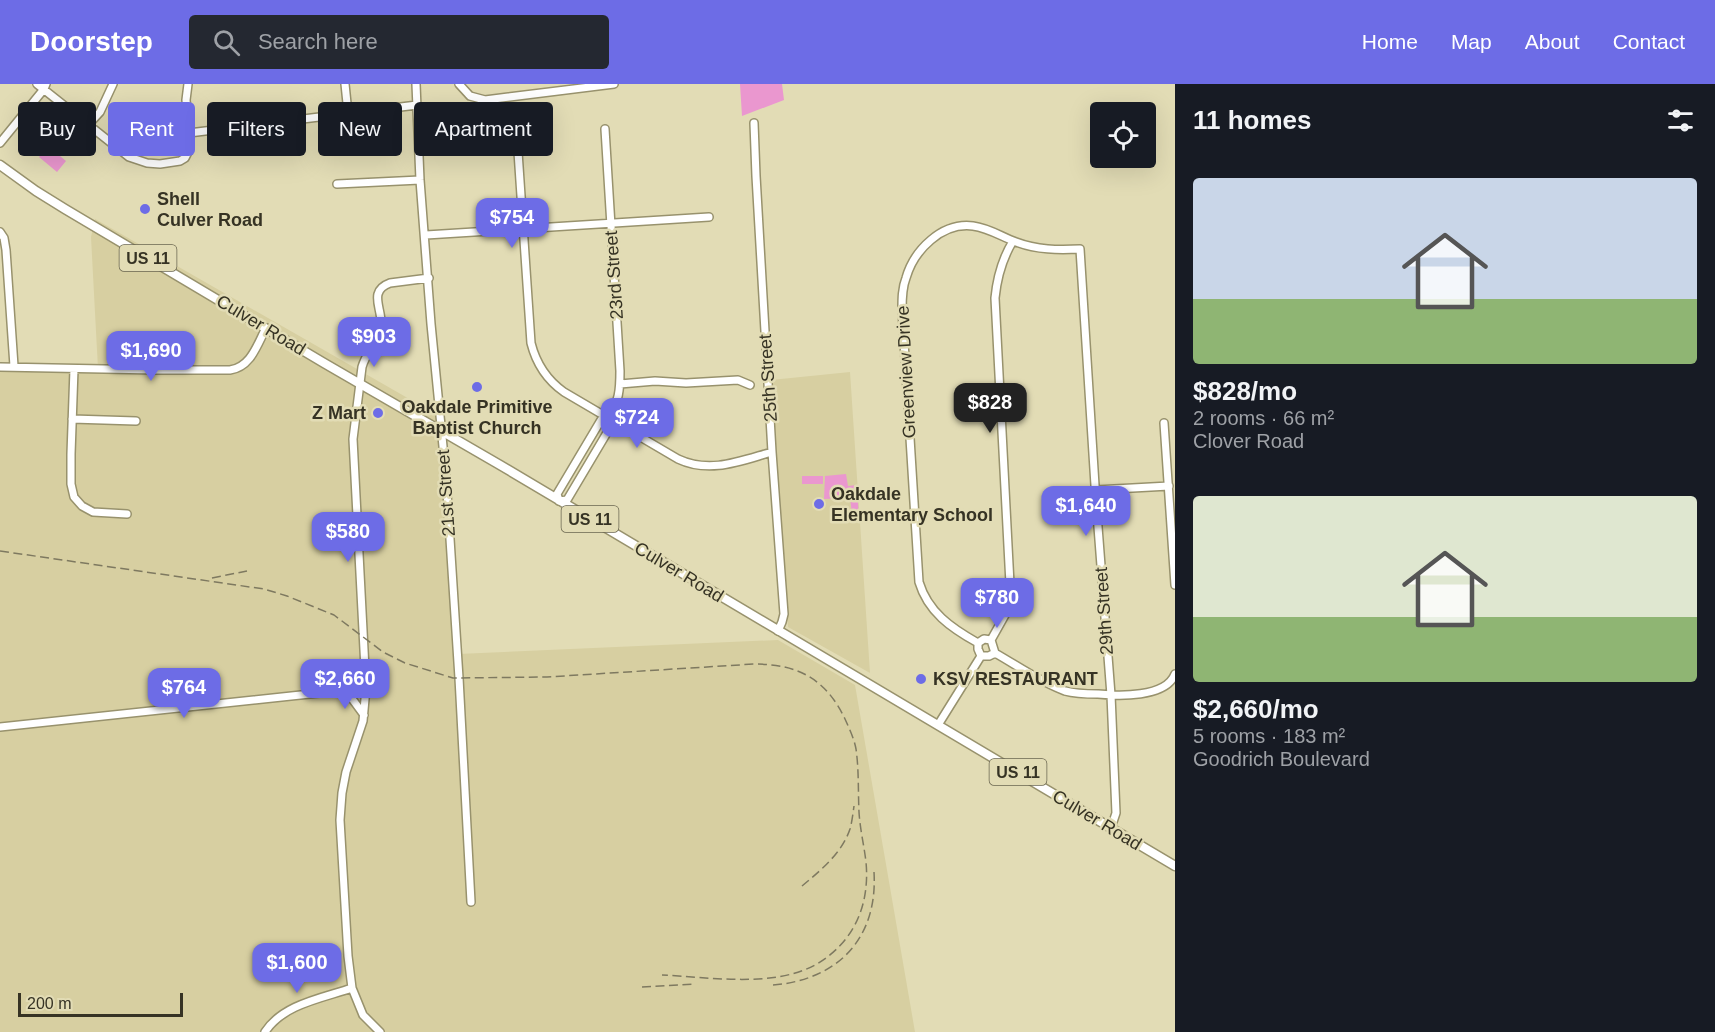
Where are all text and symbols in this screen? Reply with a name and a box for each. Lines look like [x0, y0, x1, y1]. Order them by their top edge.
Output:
search box [189, 15, 609, 69]
text: Doorstep [30, 26, 153, 57]
icon: search [210, 26, 243, 59]
text: Search here [258, 29, 378, 54]
text: Home [1362, 30, 1418, 53]
text: Map [1451, 30, 1492, 53]
text: About [1525, 30, 1580, 53]
text: Contact [1613, 30, 1685, 53]
chip: Buy [18, 102, 96, 156]
chip: Rent [108, 102, 195, 156]
chip: Filters [207, 102, 306, 156]
chip: New [318, 102, 402, 156]
chip: Apartment [414, 102, 553, 156]
map controls [1090, 102, 1156, 168]
button: locate [1090, 102, 1156, 168]
icon: filters [1664, 104, 1697, 137]
text: 11 homes [1193, 105, 1312, 135]
place label: Shell Culver Road [157, 189, 263, 230]
pin: $754 [476, 198, 548, 249]
marker: Shell Culver Road [138, 202, 152, 216]
text: $754 [490, 206, 534, 228]
icon: home [1391, 217, 1499, 325]
street label: 23rd Street [601, 230, 627, 320]
road number: US 11 [120, 245, 176, 271]
street label: Culver Road [213, 291, 309, 359]
street label: Greenview Drive [893, 305, 919, 439]
pin: $903 [338, 317, 410, 368]
text: $903 [352, 325, 396, 347]
pin: $1,690 [102, 331, 200, 382]
street label: 25th Street [755, 333, 781, 423]
text: $1,690 [120, 339, 182, 361]
text: $828/mo [1193, 376, 1297, 406]
marker: Oakdale Primitive Baptist Church [470, 380, 484, 394]
pin: $828 [954, 383, 1026, 434]
text: $828 [968, 391, 1012, 413]
place label: Oakdale Primitive Baptist Church [401, 397, 553, 438]
pin: $724 [601, 398, 673, 449]
place label: Z Mart [312, 403, 366, 423]
marker: Z Mart [371, 406, 385, 420]
text: $724 [615, 406, 659, 428]
text: 2 rooms · 66 m² [1193, 407, 1334, 429]
text: Clover Road [1193, 430, 1304, 452]
street label: 21st Street [433, 449, 459, 537]
place label: Oakdale Elementary School [831, 484, 993, 525]
pin: $1,640 [1037, 486, 1135, 537]
text: $1,640 [1055, 494, 1117, 516]
marker: Oakdale Elementary School [812, 497, 826, 511]
road number: US 11 [562, 506, 618, 532]
pin: $580 [312, 512, 384, 563]
text: $580 [326, 520, 370, 542]
icon: home [1391, 535, 1499, 643]
street label: Culver Road [631, 538, 727, 606]
street label: 29th Street [1091, 566, 1117, 656]
pin: $780 [961, 578, 1033, 629]
text: $780 [975, 586, 1019, 608]
pin: $2,660 [296, 659, 394, 710]
text: $2,660 [314, 667, 376, 689]
pin: $764 [148, 668, 220, 719]
place label: KSV RESTAURANT [933, 669, 1098, 689]
marker: KSV RESTAURANT [914, 672, 928, 686]
text: $764 [162, 676, 206, 698]
text: $2,660/mo [1193, 694, 1319, 724]
text: 5 rooms · 183 m² [1193, 725, 1345, 747]
text: Goodrich Boulevard [1193, 748, 1370, 770]
road number: US 11 [990, 759, 1046, 785]
street label: Culver Road [1049, 786, 1145, 854]
pin: $1,600 [248, 943, 346, 994]
text: $1,600 [266, 951, 328, 973]
scale bar [18, 990, 183, 1018]
text: 200 m [27, 995, 71, 1012]

